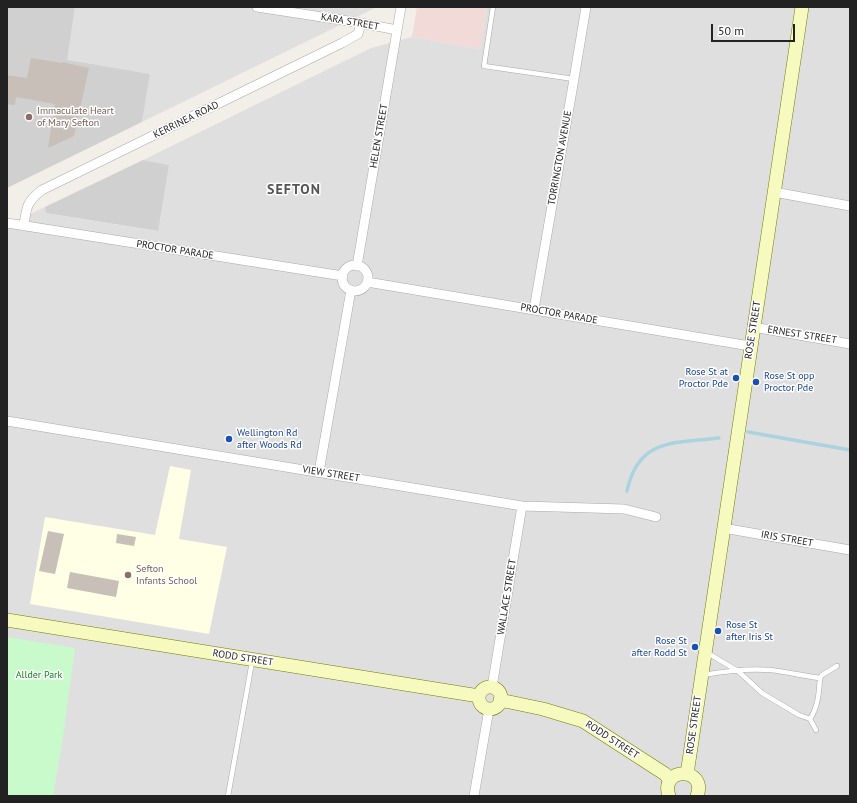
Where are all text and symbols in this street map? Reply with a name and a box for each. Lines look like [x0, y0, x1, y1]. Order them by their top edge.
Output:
street label: KARA STREET [320, 11, 380, 33]
scale bar [713, 16, 797, 42]
text: 50 m [718, 23, 744, 38]
street label: KERRINEA ROAD [151, 99, 221, 141]
street label: HELEN STREET [367, 103, 391, 169]
place label: Immaculate Heart of Mary Sefton [37, 105, 114, 128]
street label: TORRINGTON AVENUE [546, 110, 574, 206]
marker: Immaculate Heart of Mary Sefton [24, 112, 34, 122]
district label: SEFTON [267, 182, 321, 198]
street label: PROCTOR PARADE [135, 238, 215, 262]
street label: ROSE STREET [742, 300, 764, 360]
street label: PROCTOR PARADE [519, 301, 599, 327]
street label: ERNEST STREET [766, 324, 838, 346]
place label: Rose St at Proctor Pde [679, 366, 728, 390]
place label: Rose St opp Proctor Pde [764, 370, 814, 394]
marker: Rose St at Proctor Pde [731, 373, 741, 383]
marker: Rose St opp Proctor Pde [751, 377, 761, 387]
place label: Wellington Rd after Woods Rd [237, 427, 302, 450]
marker: Wellington Rd after Woods Rd [224, 434, 234, 444]
street label: VIEW STREET [301, 464, 361, 484]
street label: IRIS STREET [760, 529, 814, 549]
street label: WALLACE STREET [495, 558, 519, 636]
place label: Sefton Infants School [136, 563, 197, 586]
marker: Sefton Infants School [123, 570, 133, 580]
place label: Rose St after Iris St [726, 619, 773, 642]
marker: Rose St after Iris St [713, 626, 723, 636]
place label: Rose St after Rodd St [632, 635, 687, 658]
marker: Rose St after Rodd St [690, 642, 700, 652]
street label: RODD STREET [212, 647, 274, 669]
park label: Allder Park [16, 669, 62, 681]
street label: ROSE STREET [684, 695, 704, 755]
street label: RODD STREET [583, 718, 641, 762]

